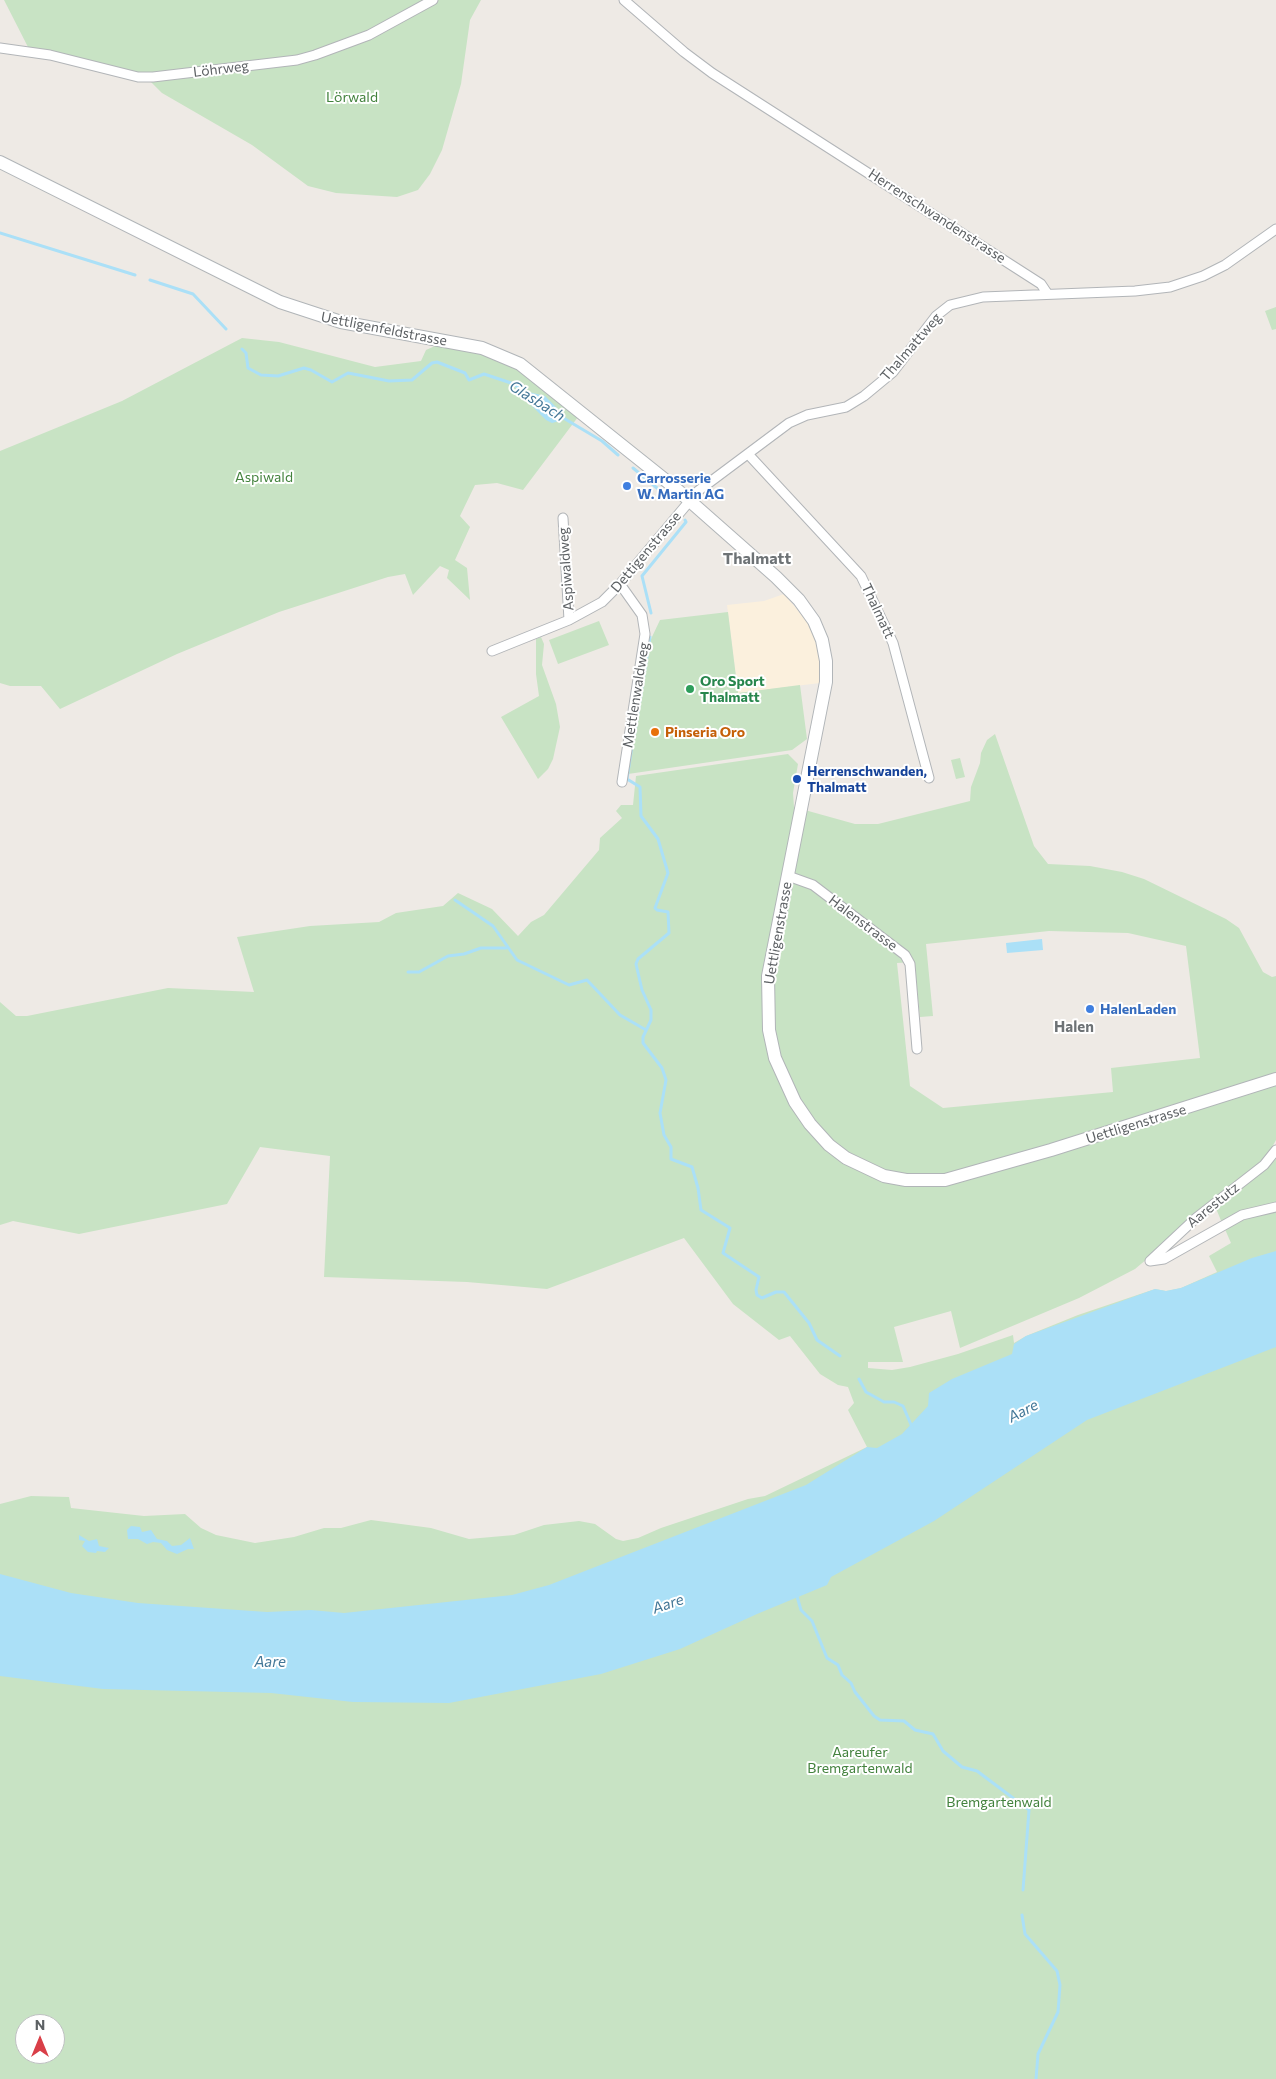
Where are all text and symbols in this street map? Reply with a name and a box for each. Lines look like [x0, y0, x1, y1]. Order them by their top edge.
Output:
street label: Löhrweg [192, 57, 250, 81]
park label: Lörwald [326, 89, 378, 105]
street label: Herrenschwandenstrasse [865, 165, 1009, 267]
street label: Uettligenfeldstrasse [319, 309, 449, 349]
street label: Thalmattweg [877, 309, 945, 385]
water label: Glasbach [506, 377, 568, 425]
park label: Aspiwald [235, 469, 293, 485]
place label: Carrosserie W. Martin AG [637, 470, 724, 502]
marker: Carrosserie W. Martin AG [621, 480, 633, 492]
street label: Dettigenstrasse [607, 508, 685, 596]
street label: Aspiwaldweg [555, 527, 577, 611]
district label: Thalmatt [723, 549, 791, 569]
street label: Thalmatt [858, 581, 898, 641]
street label: Mettlenwaldweg [619, 641, 653, 749]
place label: Oro Sport Thalmatt [700, 673, 765, 706]
marker: Oro Sport Thalmatt [684, 683, 696, 695]
place label: Pinseria Oro [665, 724, 745, 740]
marker: Pinseria Oro [649, 726, 661, 738]
place label: Herrenschwanden, Thalmatt [807, 763, 927, 796]
marker: Herrenschwanden, Thalmatt [791, 773, 803, 785]
street label: Uettligenstrasse [761, 880, 795, 986]
street label: Halenstrasse [825, 892, 901, 954]
place label: HalenLaden [1100, 1001, 1176, 1017]
marker: HalenLaden [1084, 1003, 1096, 1015]
district label: Halen [1054, 1018, 1094, 1036]
street label: Uettligenstrasse [1084, 1101, 1188, 1147]
street label: Aarestutz [1184, 1179, 1242, 1231]
water label: Aare [1005, 1396, 1041, 1426]
water label: Aare [650, 1590, 686, 1618]
water label: Aare [254, 1653, 286, 1671]
park label: Aareufer Bremgartenwald [807, 1744, 913, 1776]
park label: Bremgartenwald [946, 1794, 1052, 1810]
north arrow [15, 2014, 65, 2064]
text: N [35, 2016, 45, 2033]

